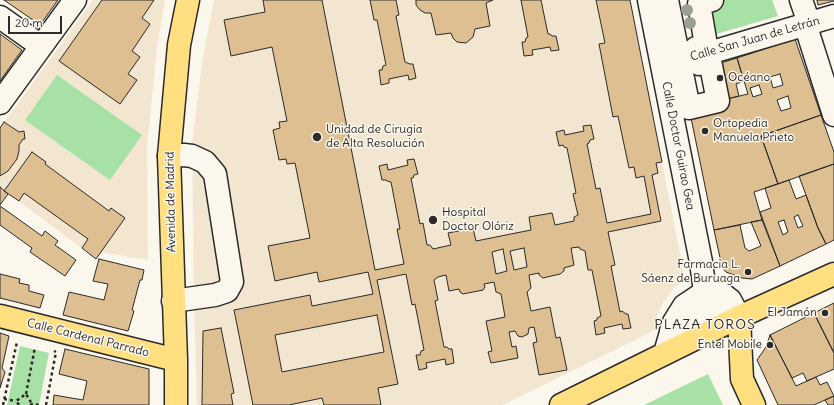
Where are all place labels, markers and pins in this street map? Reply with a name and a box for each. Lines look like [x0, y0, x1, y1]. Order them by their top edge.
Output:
place label: Océano [728, 71, 770, 85]
marker: Océano [715, 73, 725, 83]
place label: Ortopedia Manuela Prieto [713, 117, 794, 145]
place label: Unidad de Cirugía de Alta Resolución [326, 123, 425, 151]
marker: Ortopedia Manuela Prieto [700, 126, 710, 136]
marker: Unidad de Cirugía de Alta Resolución [311, 131, 323, 143]
place label: Hospital Doctor Olóriz [442, 206, 514, 234]
marker: Hospital Doctor Olóriz [427, 214, 439, 226]
place label: Farmacia L. Sáenz de Buruaga [641, 258, 740, 286]
marker: Farmacia L. Sáenz de Buruaga [743, 267, 753, 277]
place label: El Jamón [767, 306, 817, 320]
marker: El Jamón [820, 308, 830, 318]
place label: Entel Mobile [697, 338, 762, 352]
marker: Entel Mobile [765, 340, 775, 350]

